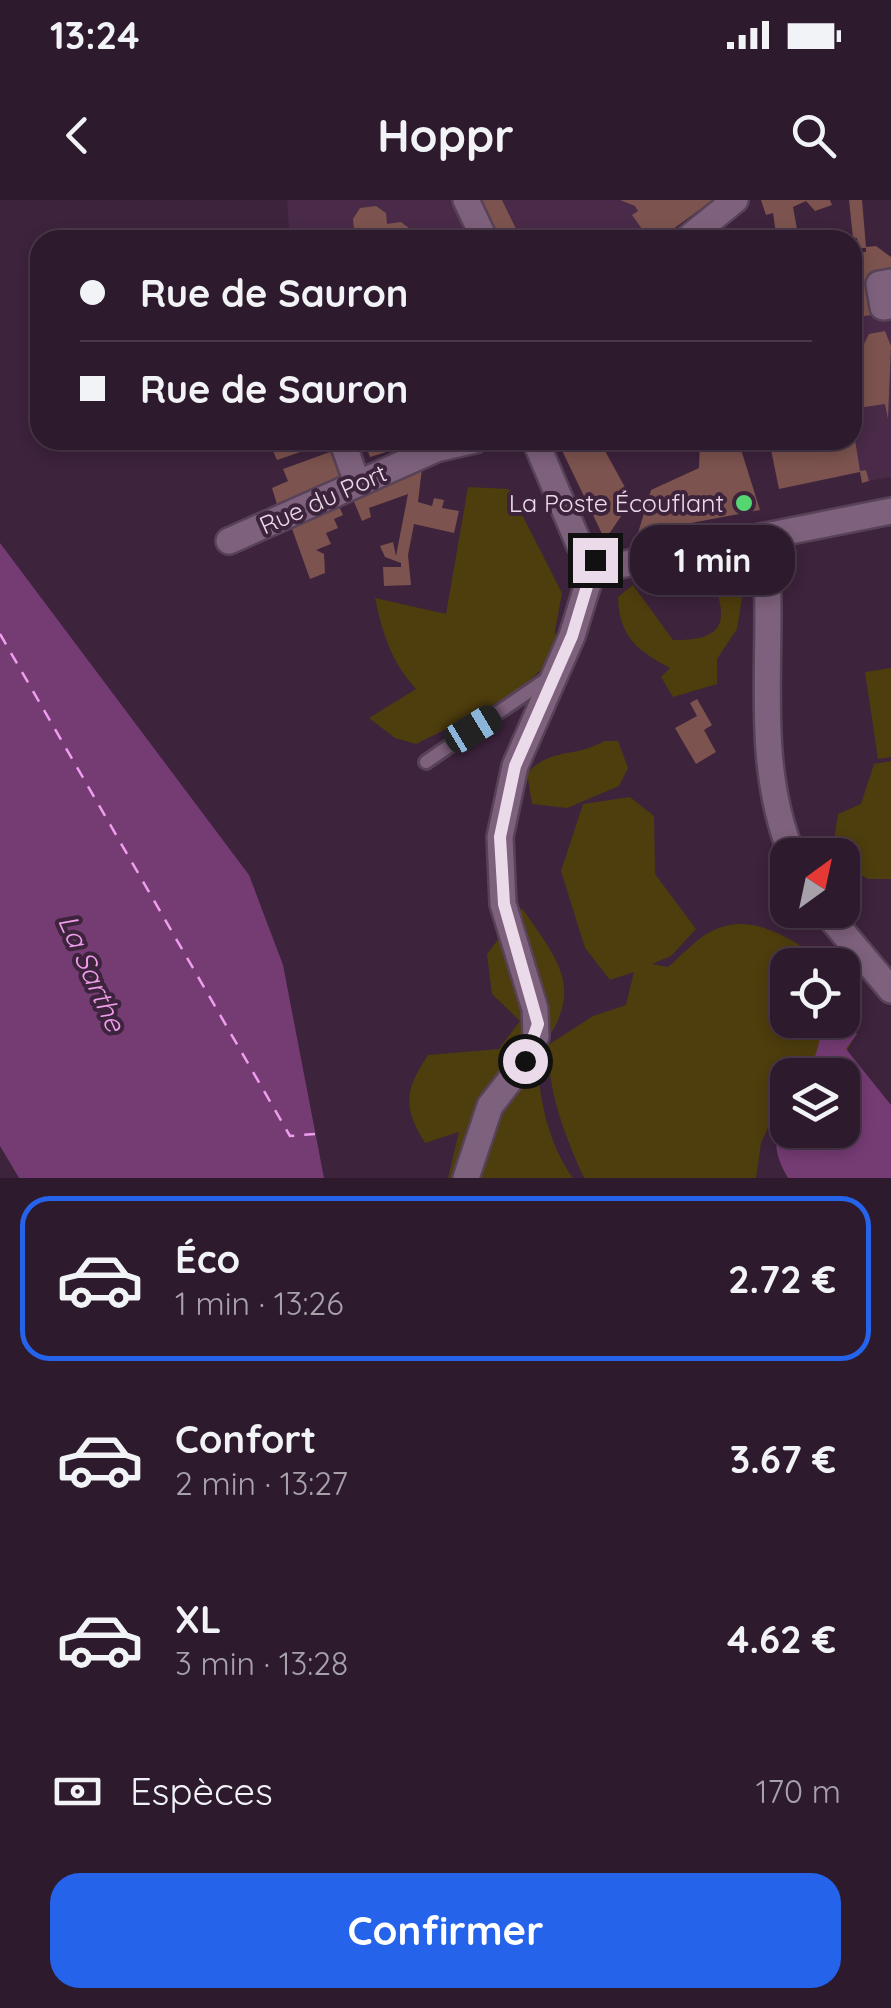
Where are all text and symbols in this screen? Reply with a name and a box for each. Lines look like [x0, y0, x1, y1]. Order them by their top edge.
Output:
text: 13:24 [50, 11, 140, 59]
text: Hoppr [377, 107, 514, 163]
icon: back [50, 108, 105, 163]
icon: search [786, 108, 841, 163]
text: Rue de Sauron [140, 269, 409, 317]
text: Rue de Sauron [140, 365, 409, 413]
street label: Rue du Port [254, 457, 391, 540]
place label: La Poste Écouflant [509, 487, 724, 518]
marker: La Poste Écouflant [733, 492, 755, 514]
callout: 1 min [630, 525, 795, 595]
route end [573, 538, 618, 583]
text: 1 min [674, 540, 751, 580]
car [440, 701, 506, 757]
north arrow [770, 838, 860, 928]
map controls [770, 838, 860, 1148]
water label: La Sarthe [51, 909, 134, 1038]
button: locate [770, 948, 860, 1038]
route start [503, 1039, 548, 1084]
button: layers [770, 1058, 860, 1148]
icon: car [55, 1234, 145, 1324]
text: Éco [175, 1235, 240, 1283]
text: 2.72 € [728, 1255, 836, 1303]
text: 1 min · 13:26 [175, 1283, 343, 1323]
icon: car [55, 1414, 145, 1504]
text: Confort [175, 1415, 316, 1463]
text: 3.67 € [730, 1435, 836, 1483]
text: 2 min · 13:27 [175, 1463, 348, 1503]
icon: car [55, 1594, 145, 1684]
text: XL [175, 1595, 221, 1643]
text: 4.62 € [727, 1615, 836, 1663]
text: 3 min · 13:28 [175, 1643, 348, 1683]
icon: cash [50, 1764, 105, 1819]
text: Espèces [130, 1767, 273, 1815]
text: 170 m [756, 1771, 841, 1811]
button: Confirmer [50, 1873, 841, 1988]

